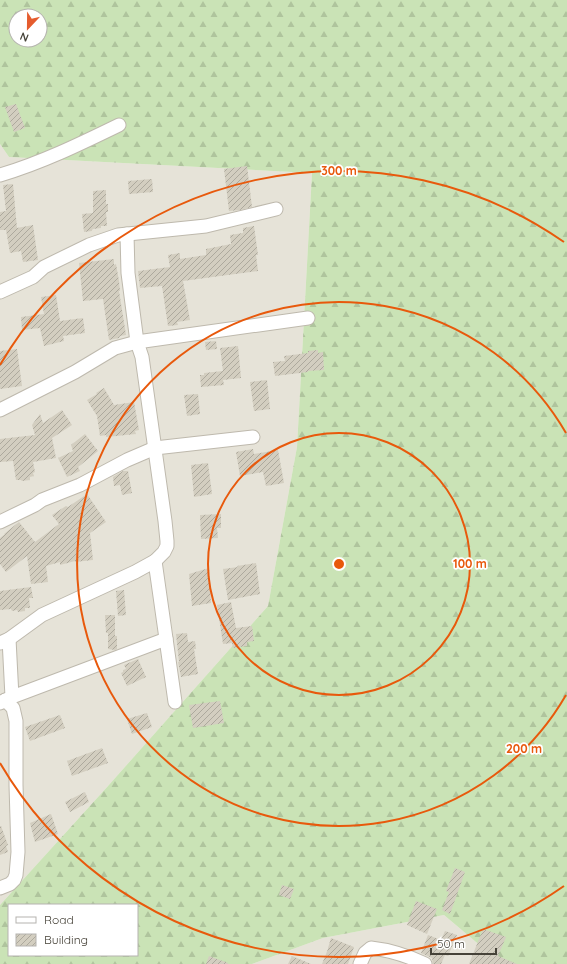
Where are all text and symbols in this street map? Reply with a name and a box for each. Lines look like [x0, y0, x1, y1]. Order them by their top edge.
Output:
north arrow [8, 8, 48, 48]
text: N [18, 29, 31, 45]
text: 300 m [321, 163, 357, 178]
text: 100 m [453, 556, 487, 571]
centre of rings [332, 557, 346, 571]
text: 200 m [506, 741, 542, 756]
legend [8, 904, 138, 956]
text: Road [44, 912, 74, 927]
scale bar [431, 930, 496, 956]
text: Building [44, 932, 88, 947]
text: 50 m [437, 936, 465, 951]

